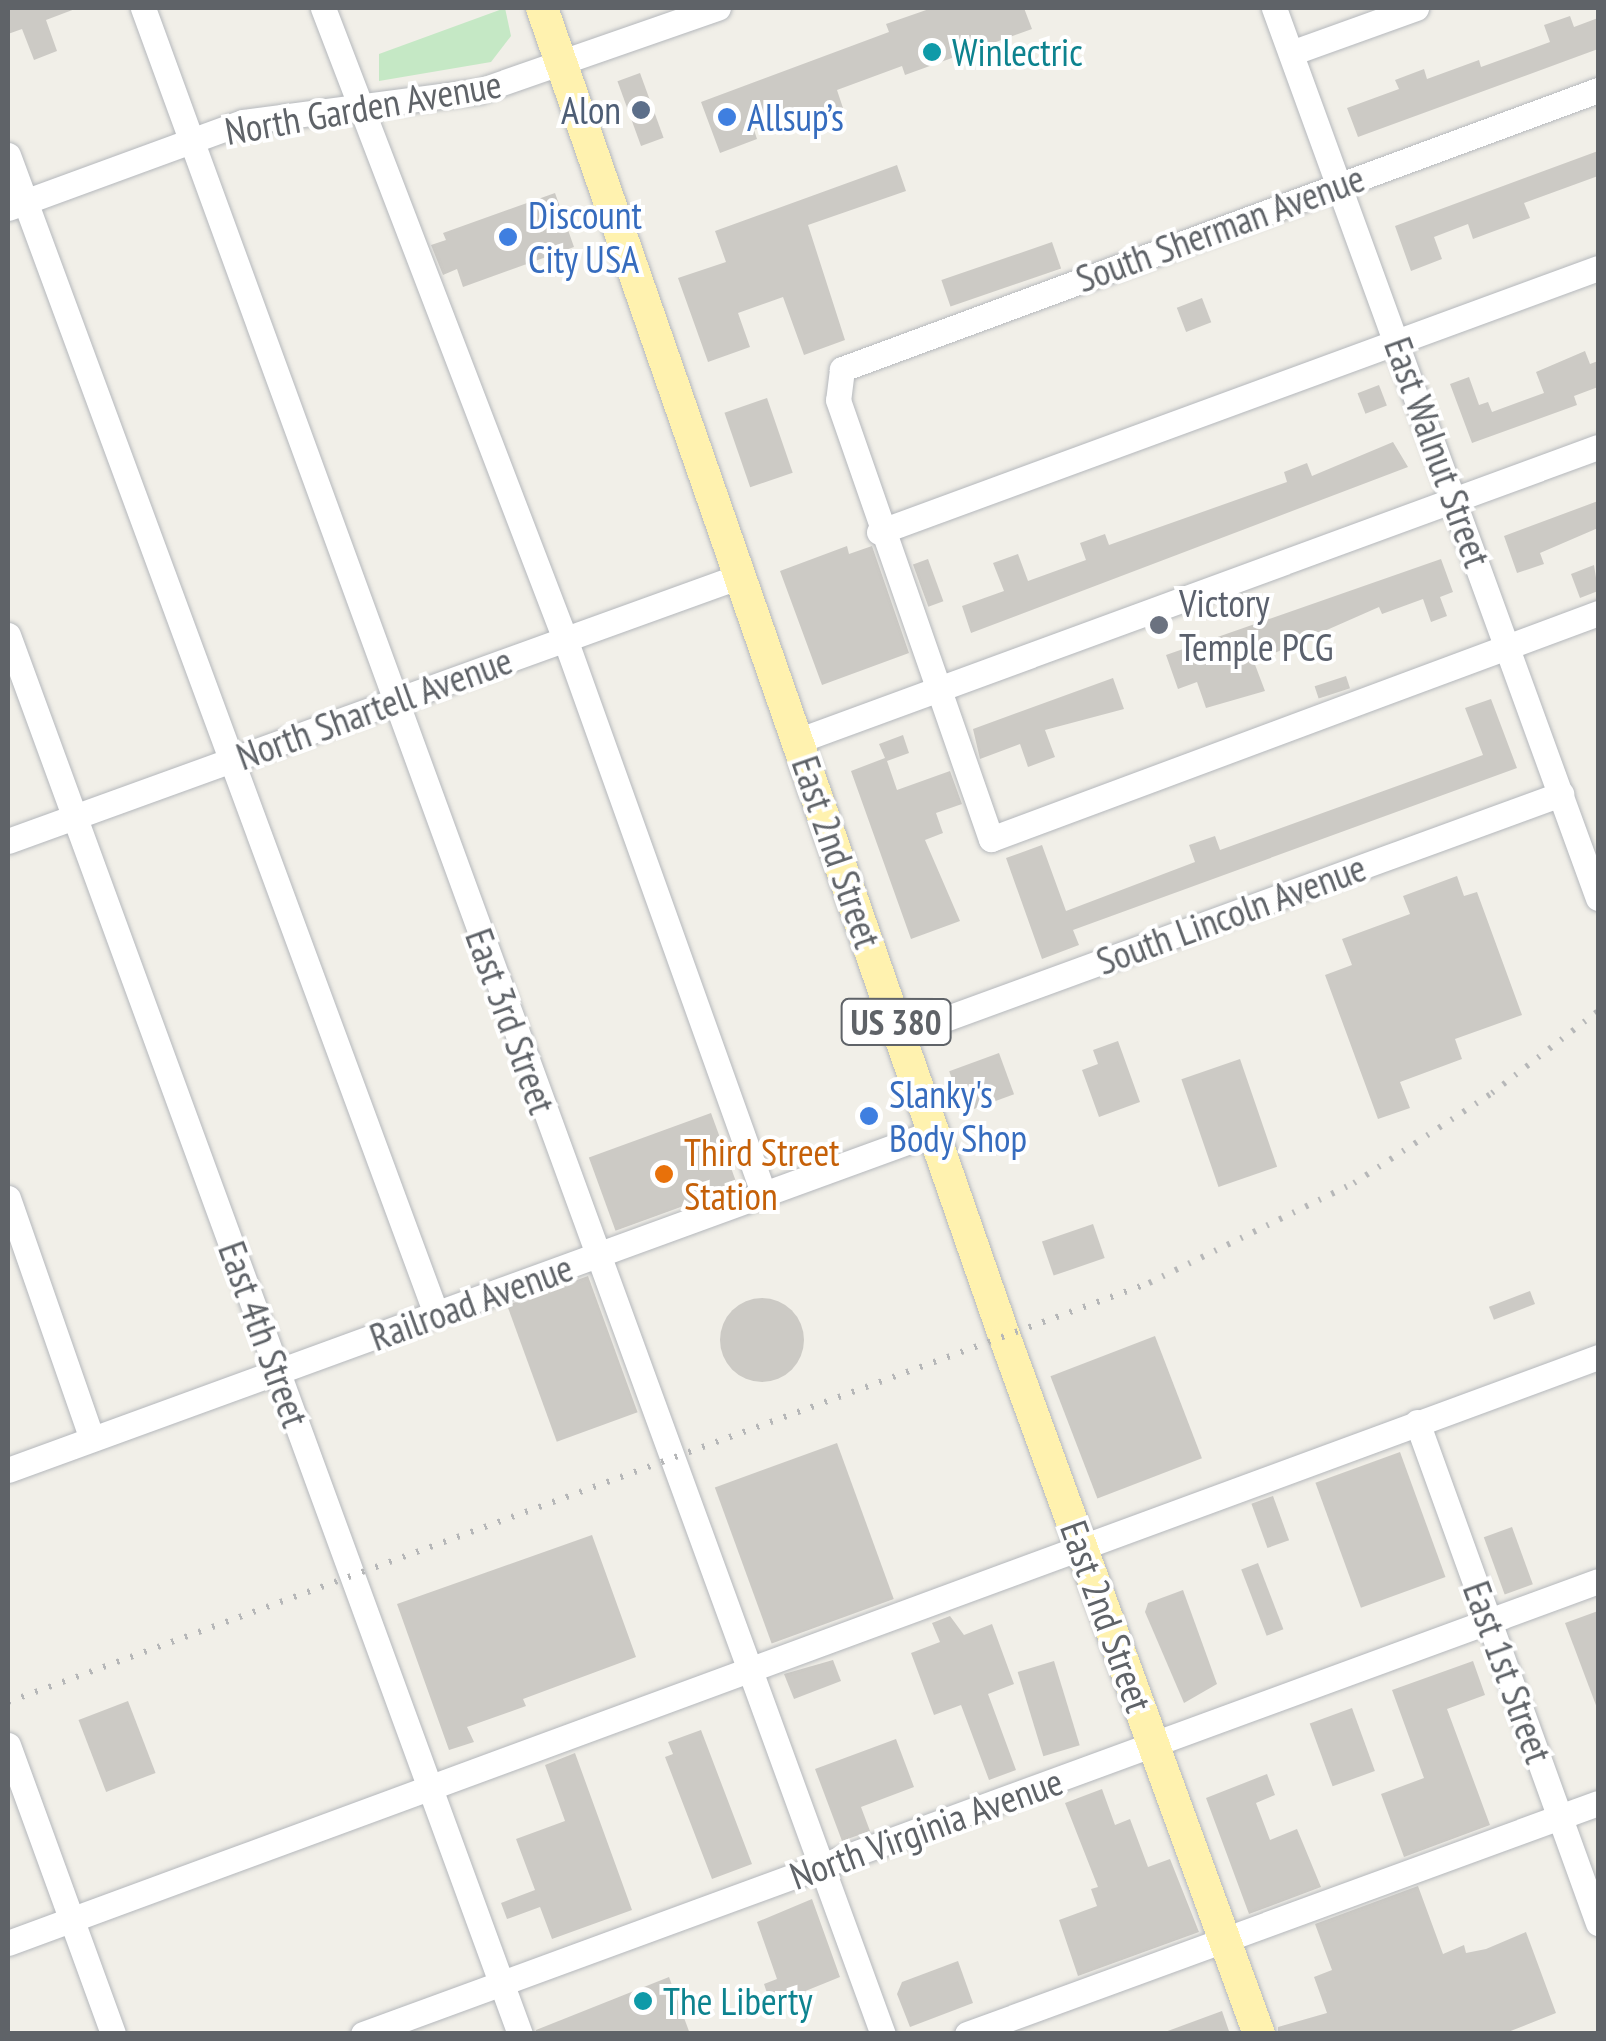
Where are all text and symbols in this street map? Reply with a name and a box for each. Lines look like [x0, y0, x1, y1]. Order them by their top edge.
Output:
place label: Winlectric [952, 29, 1083, 75]
marker: Winlectric [921, 41, 943, 63]
street label: North Garden Avenue [221, 60, 505, 154]
place label: Alon [561, 87, 621, 133]
place label: Allsup’s [747, 94, 844, 140]
marker: Alon [630, 99, 652, 121]
marker: Allsup’s [716, 106, 738, 128]
street label: South Sherman Avenue [1069, 155, 1371, 301]
place label: Discount City USA [528, 192, 642, 282]
marker: Discount City USA [497, 226, 519, 248]
street label: East Walnut Street [1375, 331, 1501, 573]
place label: Victory Temple PCG [1179, 580, 1334, 669]
marker: Victory Temple PCG [1148, 614, 1170, 636]
street label: North Shartell Avenue [230, 637, 518, 779]
street label: East 2nd Street [783, 750, 891, 954]
street label: South Lincoln Avenue [1090, 844, 1372, 984]
street label: East 3rd Street [456, 922, 566, 1120]
road number: US 380 [838, 992, 954, 1052]
place label: Slanky's Body Shop [889, 1071, 1028, 1160]
marker: Slanky's Body Shop [858, 1105, 880, 1127]
place label: Third Street Station [684, 1129, 840, 1218]
marker: Third Street Station [653, 1163, 675, 1185]
street label: East 4th Street [209, 1235, 319, 1433]
street label: Railroad Avenue [363, 1244, 579, 1360]
street label: East 2nd Street [1051, 1514, 1163, 1718]
street label: East 1st Street [1454, 1575, 1562, 1769]
street label: North Virginia Avenue [783, 1757, 1069, 1899]
place label: The Liberty [663, 1978, 812, 2024]
marker: The Liberty [632, 1990, 654, 2012]

